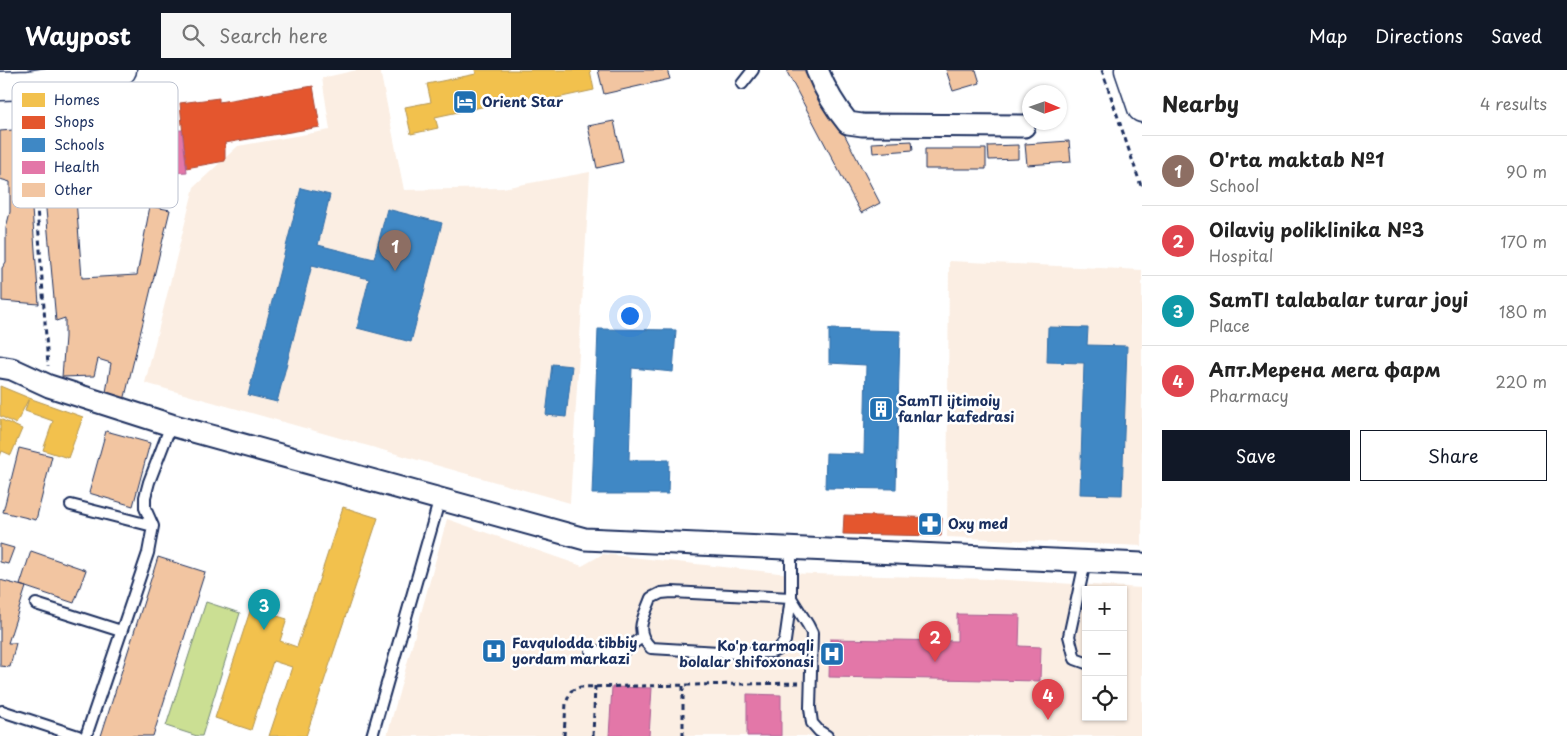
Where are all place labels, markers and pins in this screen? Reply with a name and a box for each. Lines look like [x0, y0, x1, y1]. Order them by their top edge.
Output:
hotel icon: Orient Star [452, 89, 478, 115]
place label: Orient Star [482, 91, 564, 112]
pin: 1 [379, 230, 411, 271]
place label: SamTI ijtimoiy fanlar kafedrasi [898, 390, 1014, 427]
building icon: SamTI ijtimoiy fanlar kafedrasi [868, 396, 894, 422]
pharmacy icon: Oxy med [917, 511, 943, 537]
place label: Oxy med [948, 513, 1008, 534]
pin: 3 [248, 589, 280, 630]
pin: 2 [919, 621, 951, 662]
place label: Favqulodda tibbiy yordam markazi [512, 632, 638, 669]
place label: Ko'p tarmoqli bolalar shifoxonasi [679, 635, 814, 672]
hospital icon: Favqulodda tibbiy yordam markazi [481, 638, 507, 664]
hospital icon: Ko'p tarmoqli bolalar shifoxonasi [819, 641, 845, 667]
pin: 4 [1032, 679, 1064, 720]

